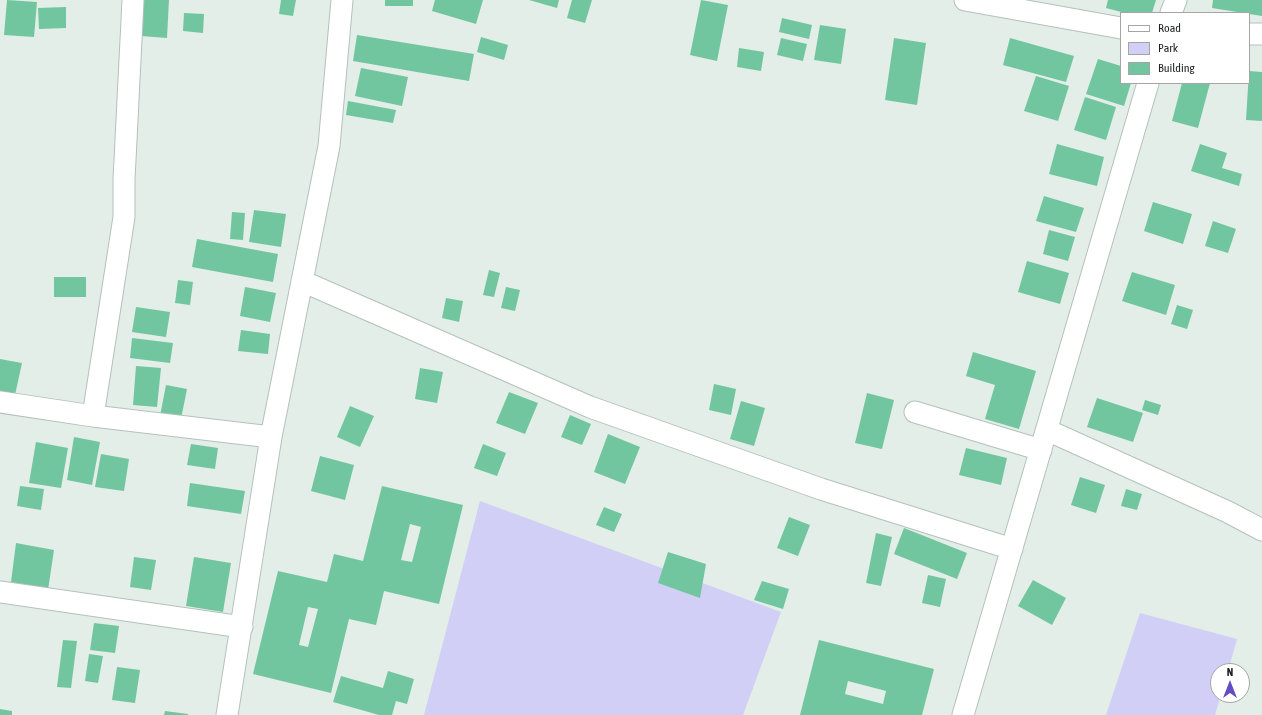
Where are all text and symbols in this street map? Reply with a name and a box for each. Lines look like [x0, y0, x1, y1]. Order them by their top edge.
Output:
legend [1120, 12, 1250, 84]
text: Road [1158, 21, 1181, 35]
text: Park [1158, 41, 1178, 55]
text: Building [1158, 61, 1195, 75]
north arrow [1210, 663, 1250, 703]
text: N [1227, 666, 1233, 678]

